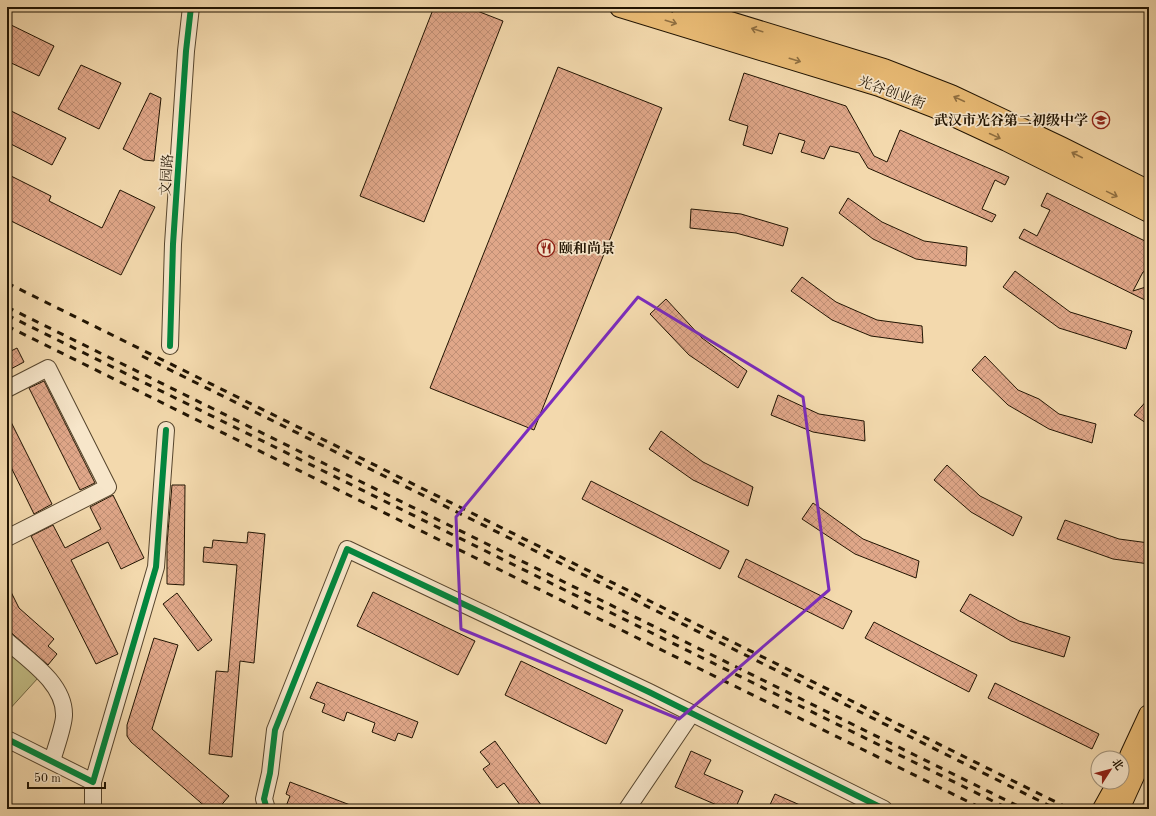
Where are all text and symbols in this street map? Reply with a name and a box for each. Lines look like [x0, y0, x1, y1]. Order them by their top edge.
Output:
one-way arrow [665, 19, 677, 27]
one-way arrow [751, 26, 764, 33]
one-way arrow [789, 57, 802, 64]
street label: 光谷创业街 [856, 73, 927, 111]
one-way arrow [954, 95, 966, 102]
school or university icon: 武汉市光谷第二初级中学 [1091, 110, 1111, 130]
place label: 武汉市光谷第二初级中学 [934, 112, 1088, 128]
one-way arrow [989, 133, 1001, 140]
one-way arrow [1071, 151, 1083, 158]
street label: 文园路 [158, 154, 175, 197]
one-way arrow [1106, 190, 1118, 198]
restaurant icon: 颐和尚景 [536, 238, 556, 258]
place label: 颐和尚景 [559, 241, 615, 256]
north arrow [1090, 750, 1130, 790]
text: 北 [1109, 757, 1125, 773]
scale bar [28, 764, 105, 790]
text: 50 m [34, 772, 61, 785]

